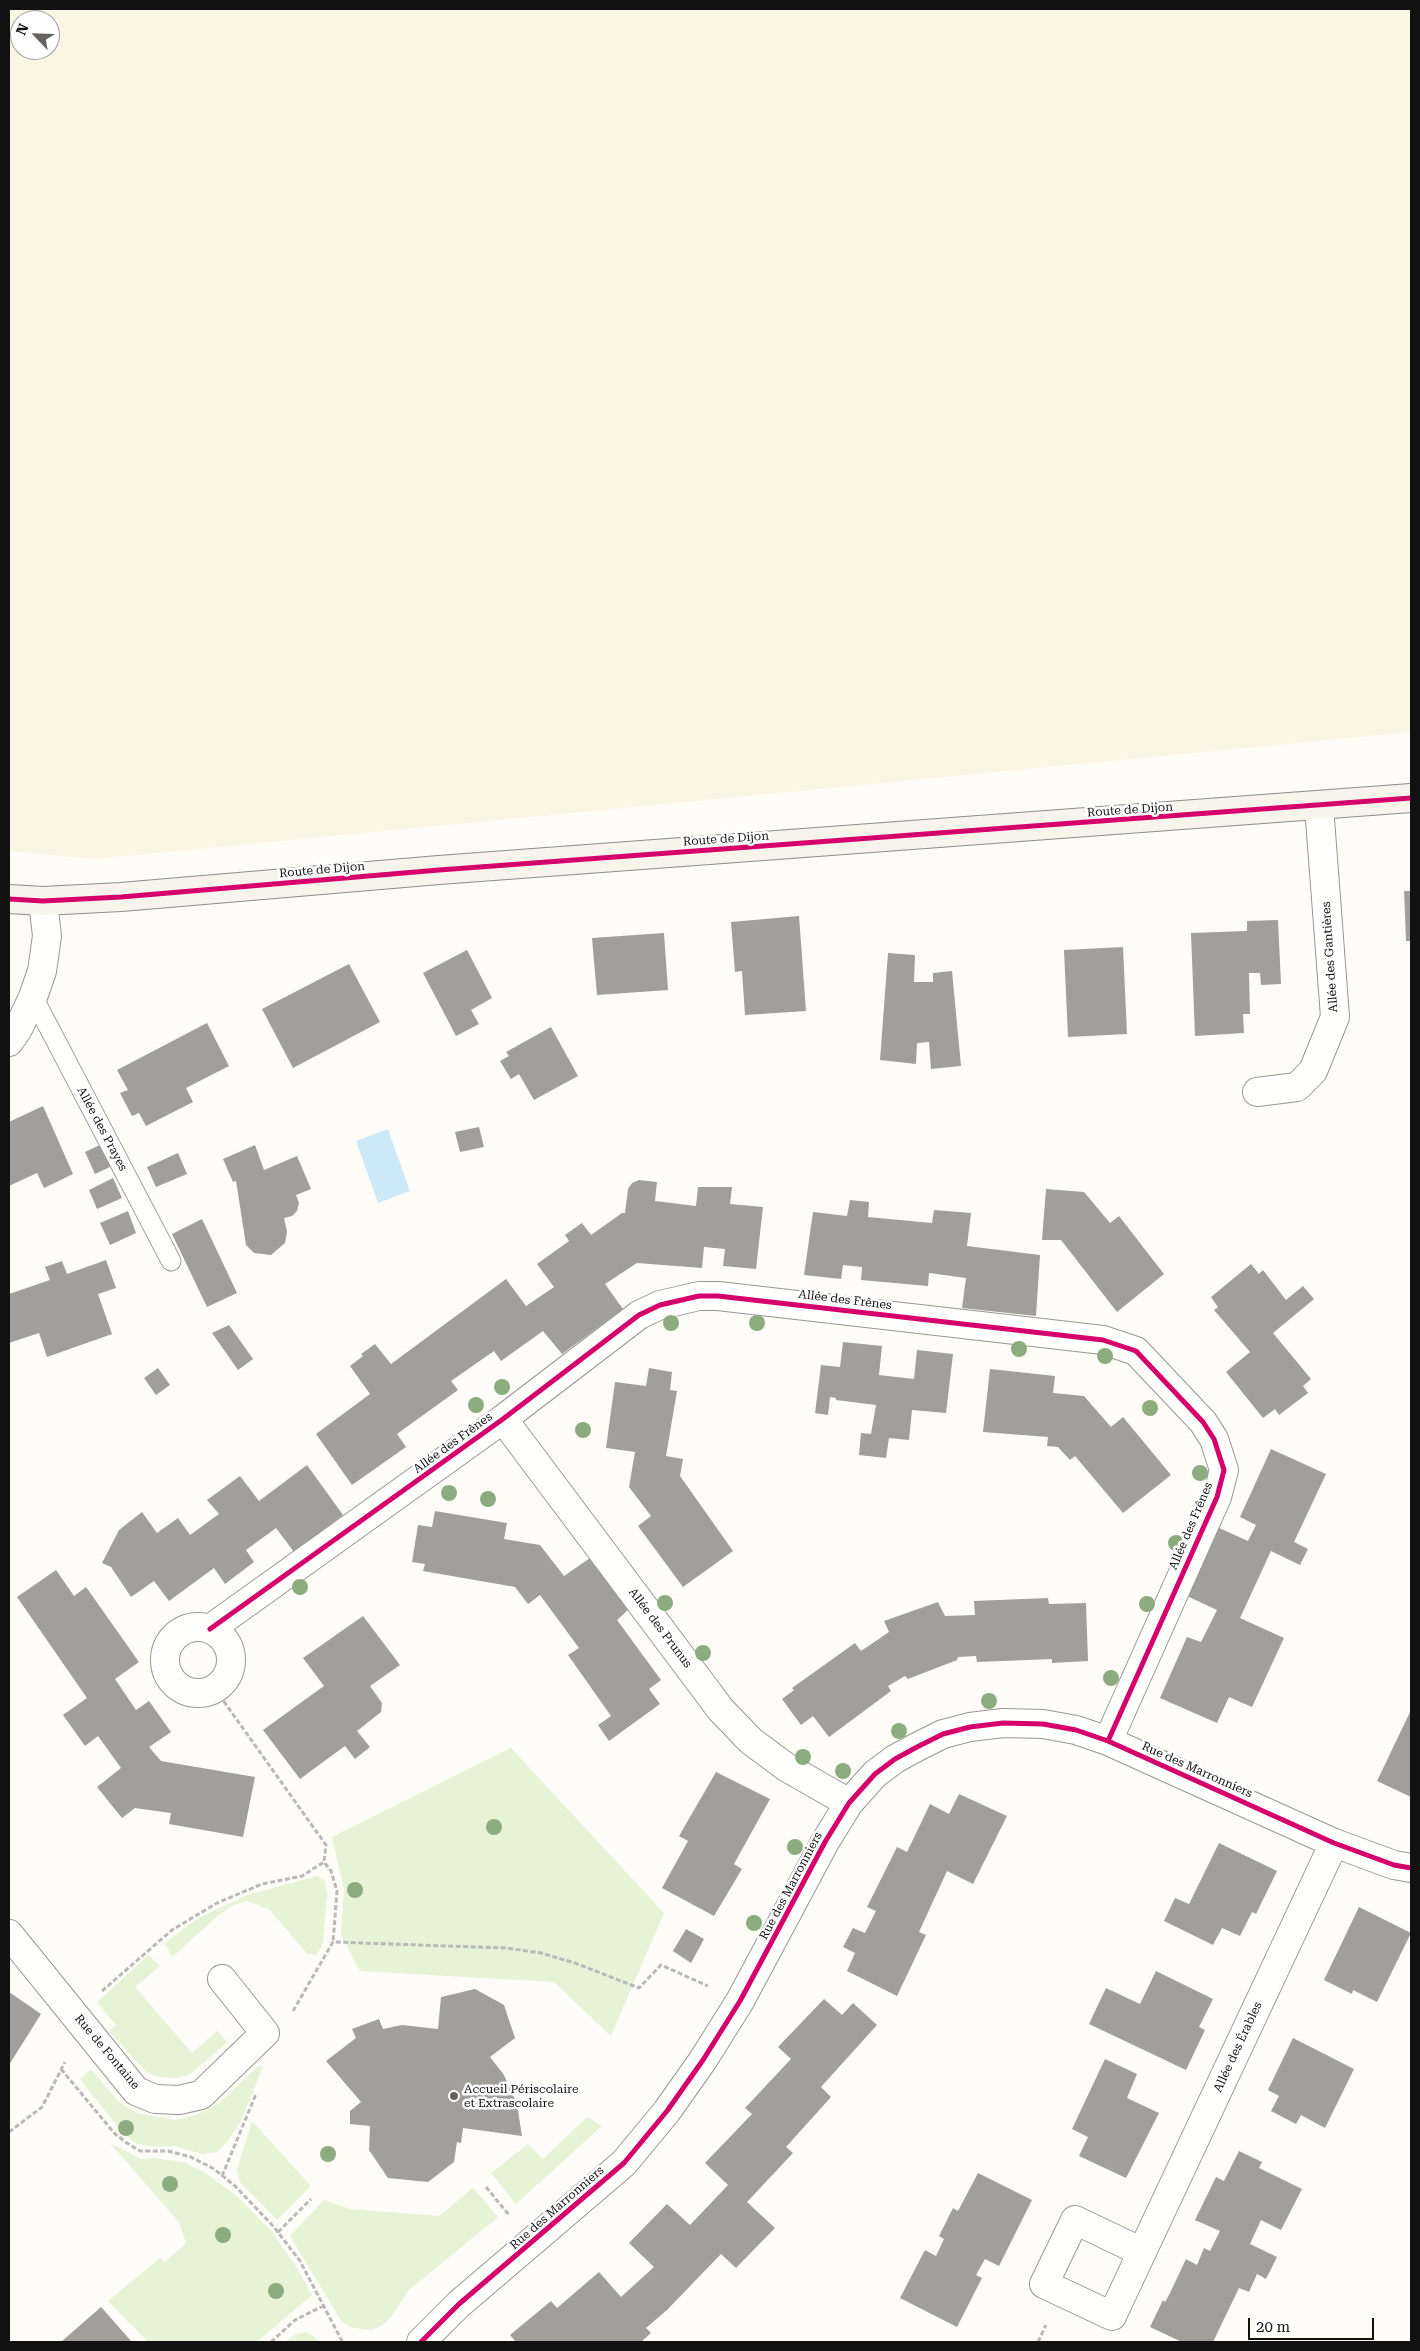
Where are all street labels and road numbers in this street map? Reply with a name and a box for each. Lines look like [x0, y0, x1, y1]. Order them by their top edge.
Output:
street label: Route de Dijon [1087, 800, 1173, 820]
street label: Route de Dijon [683, 829, 769, 849]
street label: Route de Dijon [278, 859, 366, 881]
street label: Allée des Gantières [1319, 901, 1341, 1013]
street label: Allée des Prayes [74, 1084, 130, 1174]
street label: Allée des Frênes [798, 1287, 892, 1313]
street label: Allée des Frênes [411, 1410, 495, 1476]
street label: Allée des Frênes [1166, 1480, 1216, 1572]
street label: Allée des Prunus [625, 1585, 695, 1671]
street label: Rue des Marronniers [1139, 1739, 1255, 1801]
street label: Rue des Marronniers [757, 1830, 825, 1942]
street label: Allée des Érables [1211, 2000, 1265, 2094]
street label: Rue de Fontaine [71, 2012, 143, 2092]
street label: Rue des Marronniers [507, 2163, 607, 2253]

